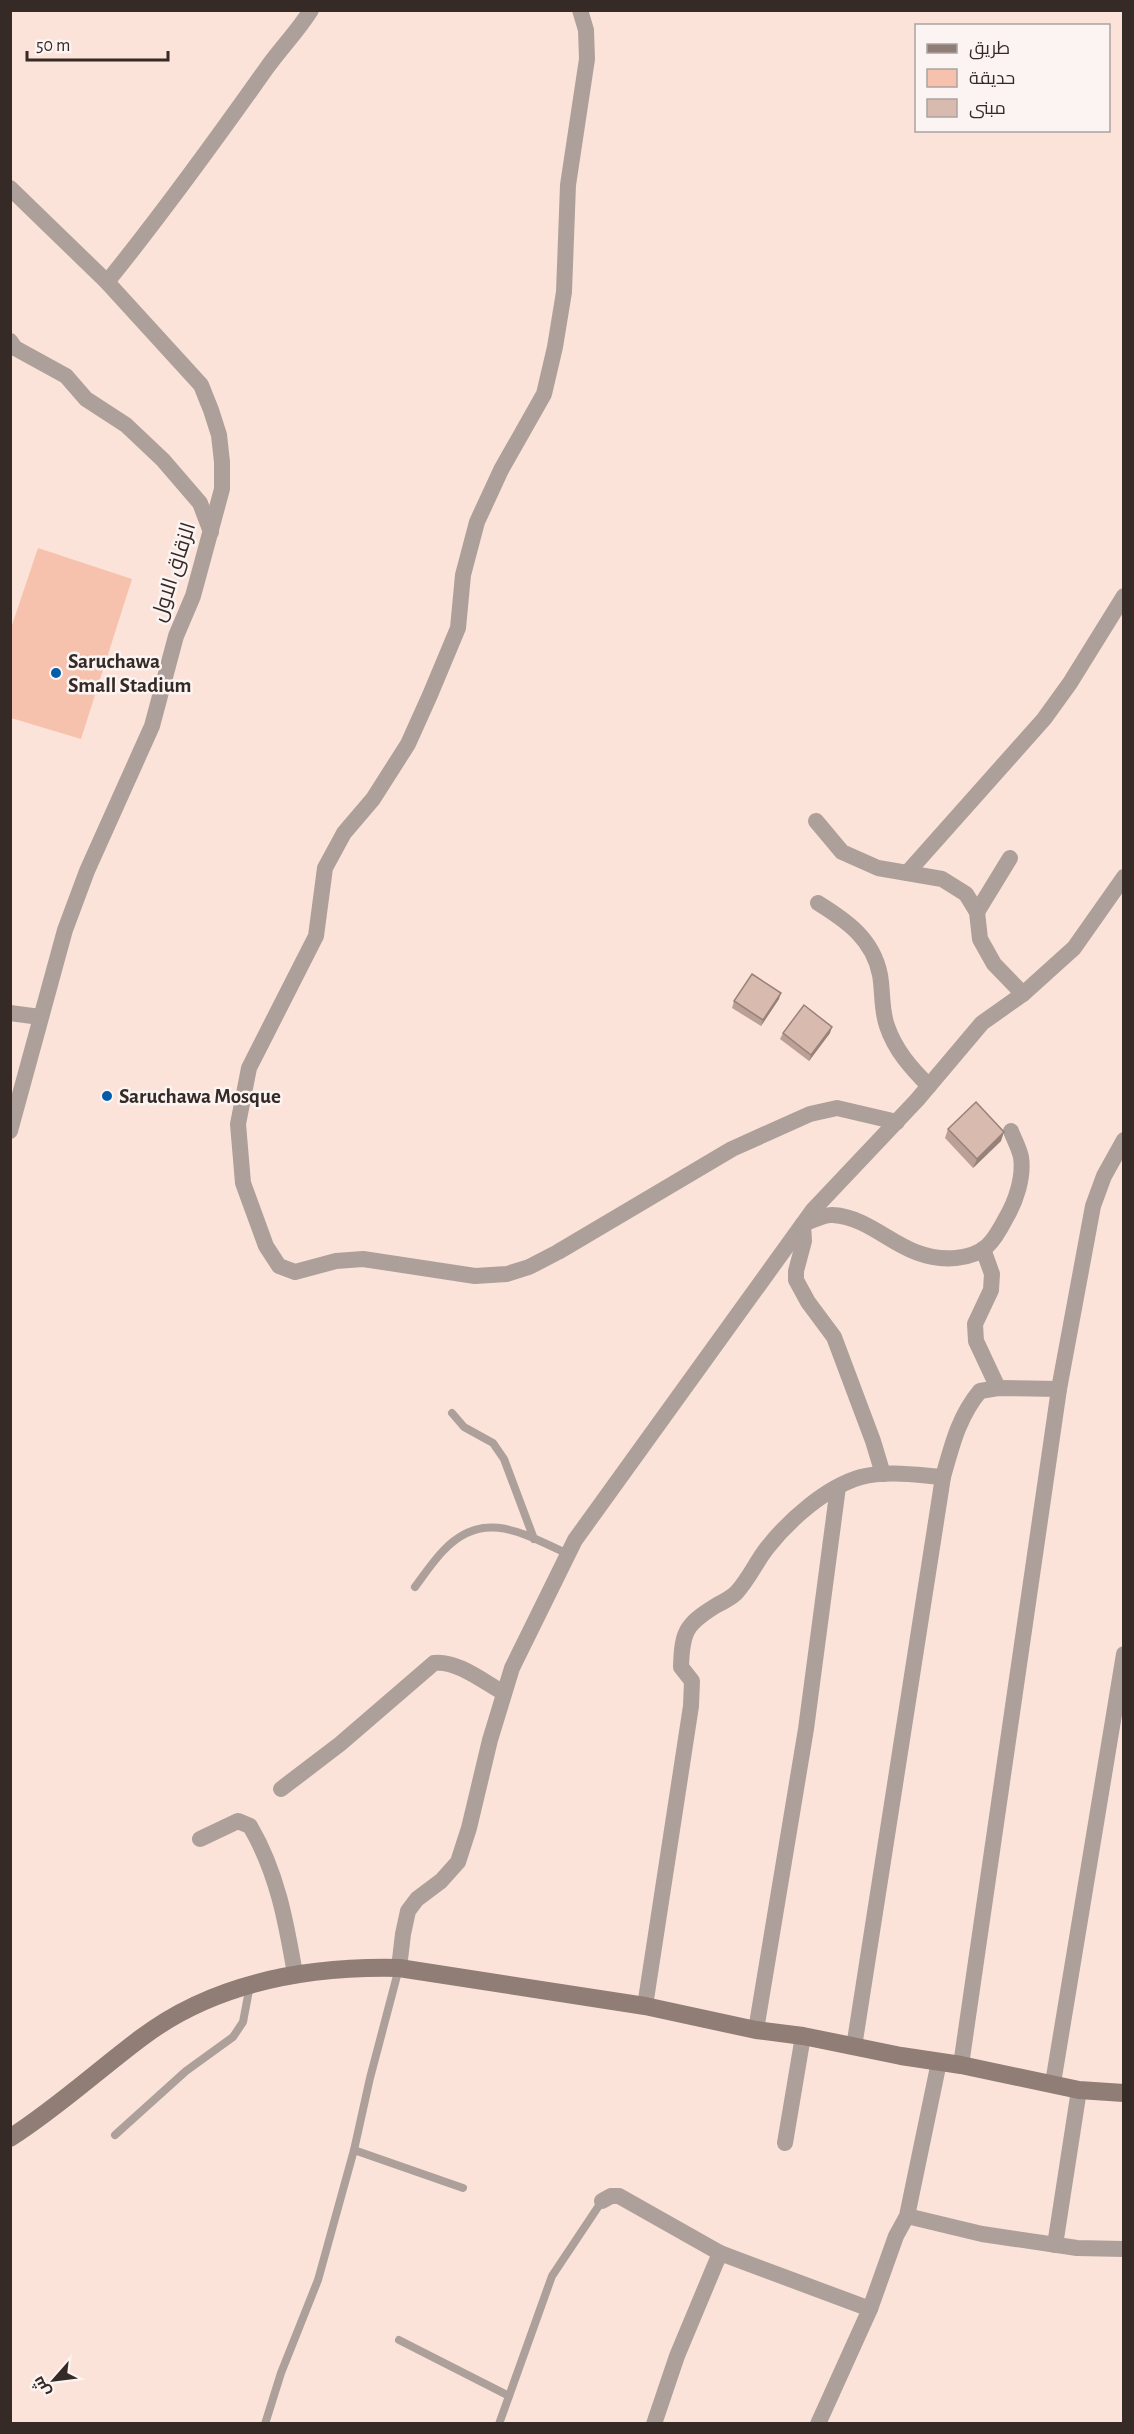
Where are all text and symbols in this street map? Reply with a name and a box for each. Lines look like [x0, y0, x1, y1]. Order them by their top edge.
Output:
scale bar [27, 24, 168, 62]
legend [915, 24, 1110, 132]
text: 50 m [36, 37, 70, 55]
text: طريق [969, 40, 1010, 60]
text: حديقة [969, 70, 1015, 88]
text: مبنى [969, 100, 1006, 119]
street label: الزقاق الاول [148, 520, 201, 625]
place label: Saruchawa Small Stadium [68, 651, 191, 696]
marker: Saruchawa Small Stadium [49, 666, 63, 680]
place label: Saruchawa Mosque [119, 1086, 281, 1107]
marker: Saruchawa Mosque [100, 1089, 114, 1103]
north arrow [24, 2350, 84, 2410]
text: ش [29, 2373, 54, 2400]

